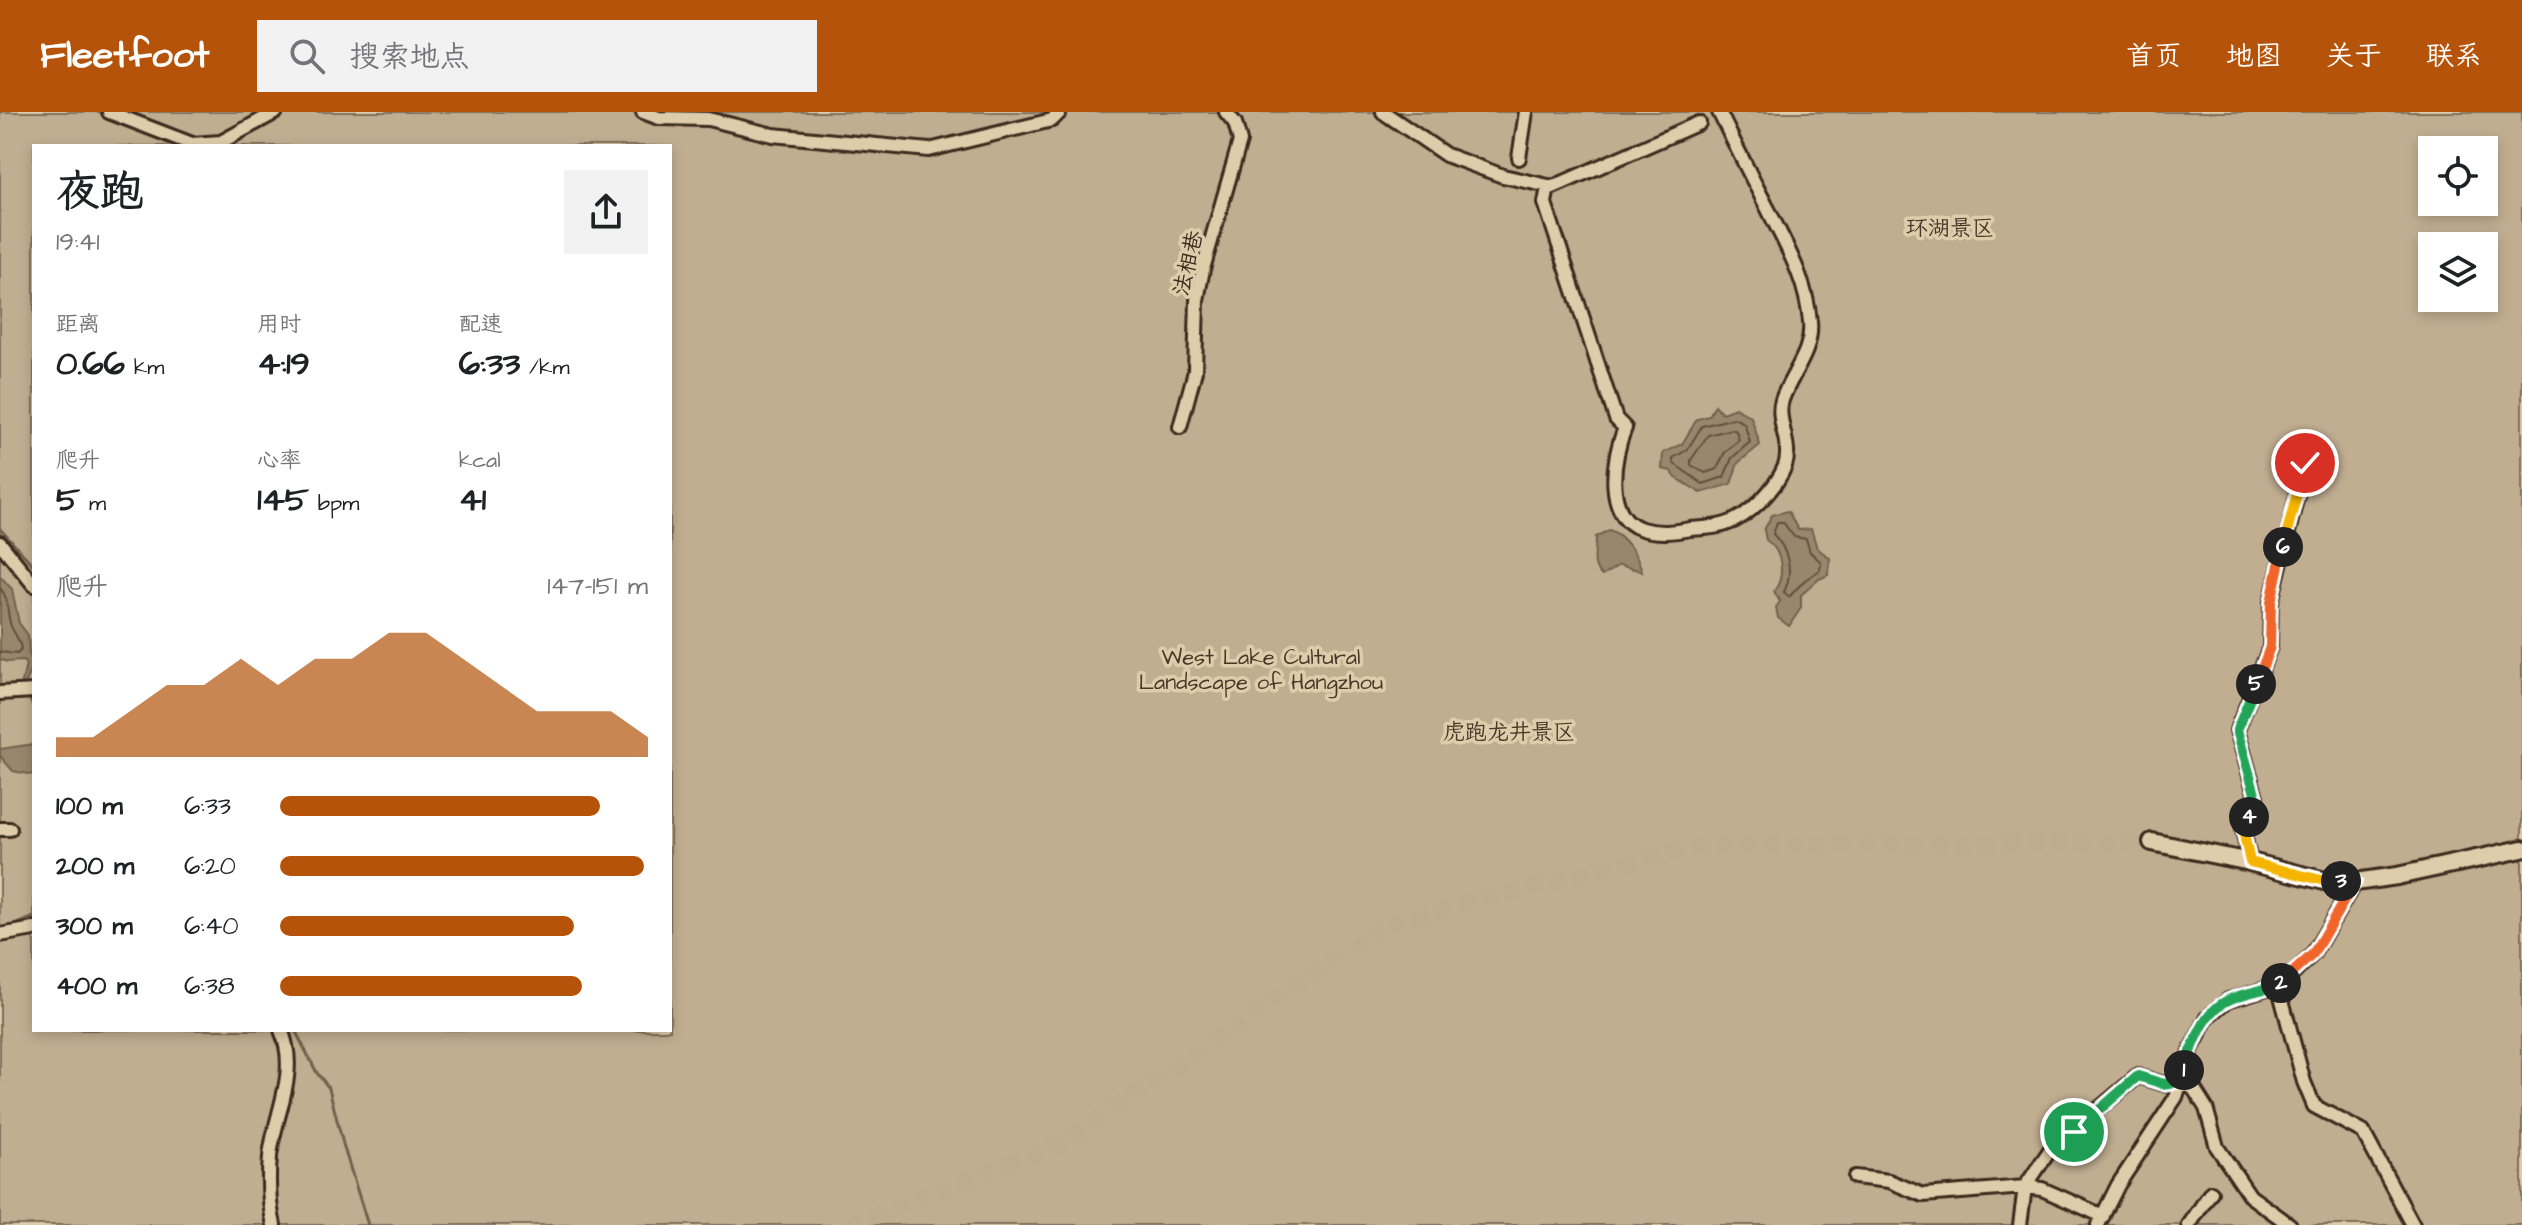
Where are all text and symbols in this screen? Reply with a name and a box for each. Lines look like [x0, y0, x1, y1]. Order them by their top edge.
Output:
search box [257, 20, 817, 92]
text: Fleetfoot [40, 30, 209, 82]
icon: search [285, 34, 329, 78]
text: 搜索地点 [349, 36, 469, 78]
text: 首页 [2126, 37, 2182, 76]
text: 地图 [2226, 37, 2282, 76]
text: 关于 [2326, 37, 2382, 76]
text: 联系 [2426, 37, 2482, 76]
map controls [2418, 136, 2498, 312]
button: locate [2418, 136, 2498, 216]
text: 夜跑 [56, 163, 144, 224]
button: share [564, 170, 648, 254]
park label: 环湖景区 [1906, 213, 1994, 244]
text: 19:41 [56, 224, 100, 260]
street label: 法相巷 [1166, 228, 1211, 299]
button: layers [2418, 232, 2498, 312]
text: 距离 [56, 309, 100, 340]
text: 用时 [257, 309, 301, 340]
text: 配速 [459, 309, 503, 340]
text: 0.66 [56, 340, 125, 388]
text: 4:19 [257, 340, 310, 388]
text: 6:33 [459, 340, 520, 388]
text: km [125, 352, 164, 383]
text: /km [520, 352, 570, 383]
pin [2271, 429, 2339, 497]
icon: check [2283, 441, 2327, 485]
text: 爬升 [56, 445, 100, 476]
text: 心率 [257, 445, 301, 476]
text: kcal [459, 445, 501, 476]
text: 5 [56, 476, 80, 524]
text: 145 [257, 476, 309, 524]
text: 41 [459, 476, 486, 524]
text: m [80, 488, 106, 519]
text: bpm [309, 488, 359, 519]
pin: 6 [2263, 527, 2303, 567]
text: 6 [2276, 531, 2290, 562]
text: 147–151 m [547, 568, 648, 604]
text: 爬升 [56, 569, 108, 605]
park label: West Lake Cultural Landscape of Hangzhou [1139, 642, 1383, 699]
pin: 5 [2236, 664, 2276, 704]
text: 5 [2248, 668, 2264, 699]
park label: 虎跑龙井景区 [1443, 717, 1575, 748]
text: 100 m [56, 788, 123, 824]
text: 6:33 [184, 788, 231, 824]
pin: 4 [2229, 797, 2269, 837]
text: 4 [2242, 801, 2256, 832]
text: 200 m [56, 848, 134, 884]
text: 6:20 [184, 848, 236, 884]
pin: 3 [2321, 861, 2361, 901]
text: 3 [2335, 865, 2347, 896]
text: 300 m [56, 908, 133, 944]
text: 6:40 [184, 908, 239, 944]
pin: 2 [2261, 963, 2301, 1003]
text: 2 [2275, 967, 2287, 998]
text: 400 m [56, 968, 137, 1004]
text: 6:38 [184, 968, 235, 1004]
pin: 1 [2164, 1050, 2204, 1090]
text: 1 [2183, 1054, 2185, 1085]
pin [2040, 1098, 2108, 1166]
icon: arrive [2052, 1110, 2096, 1154]

